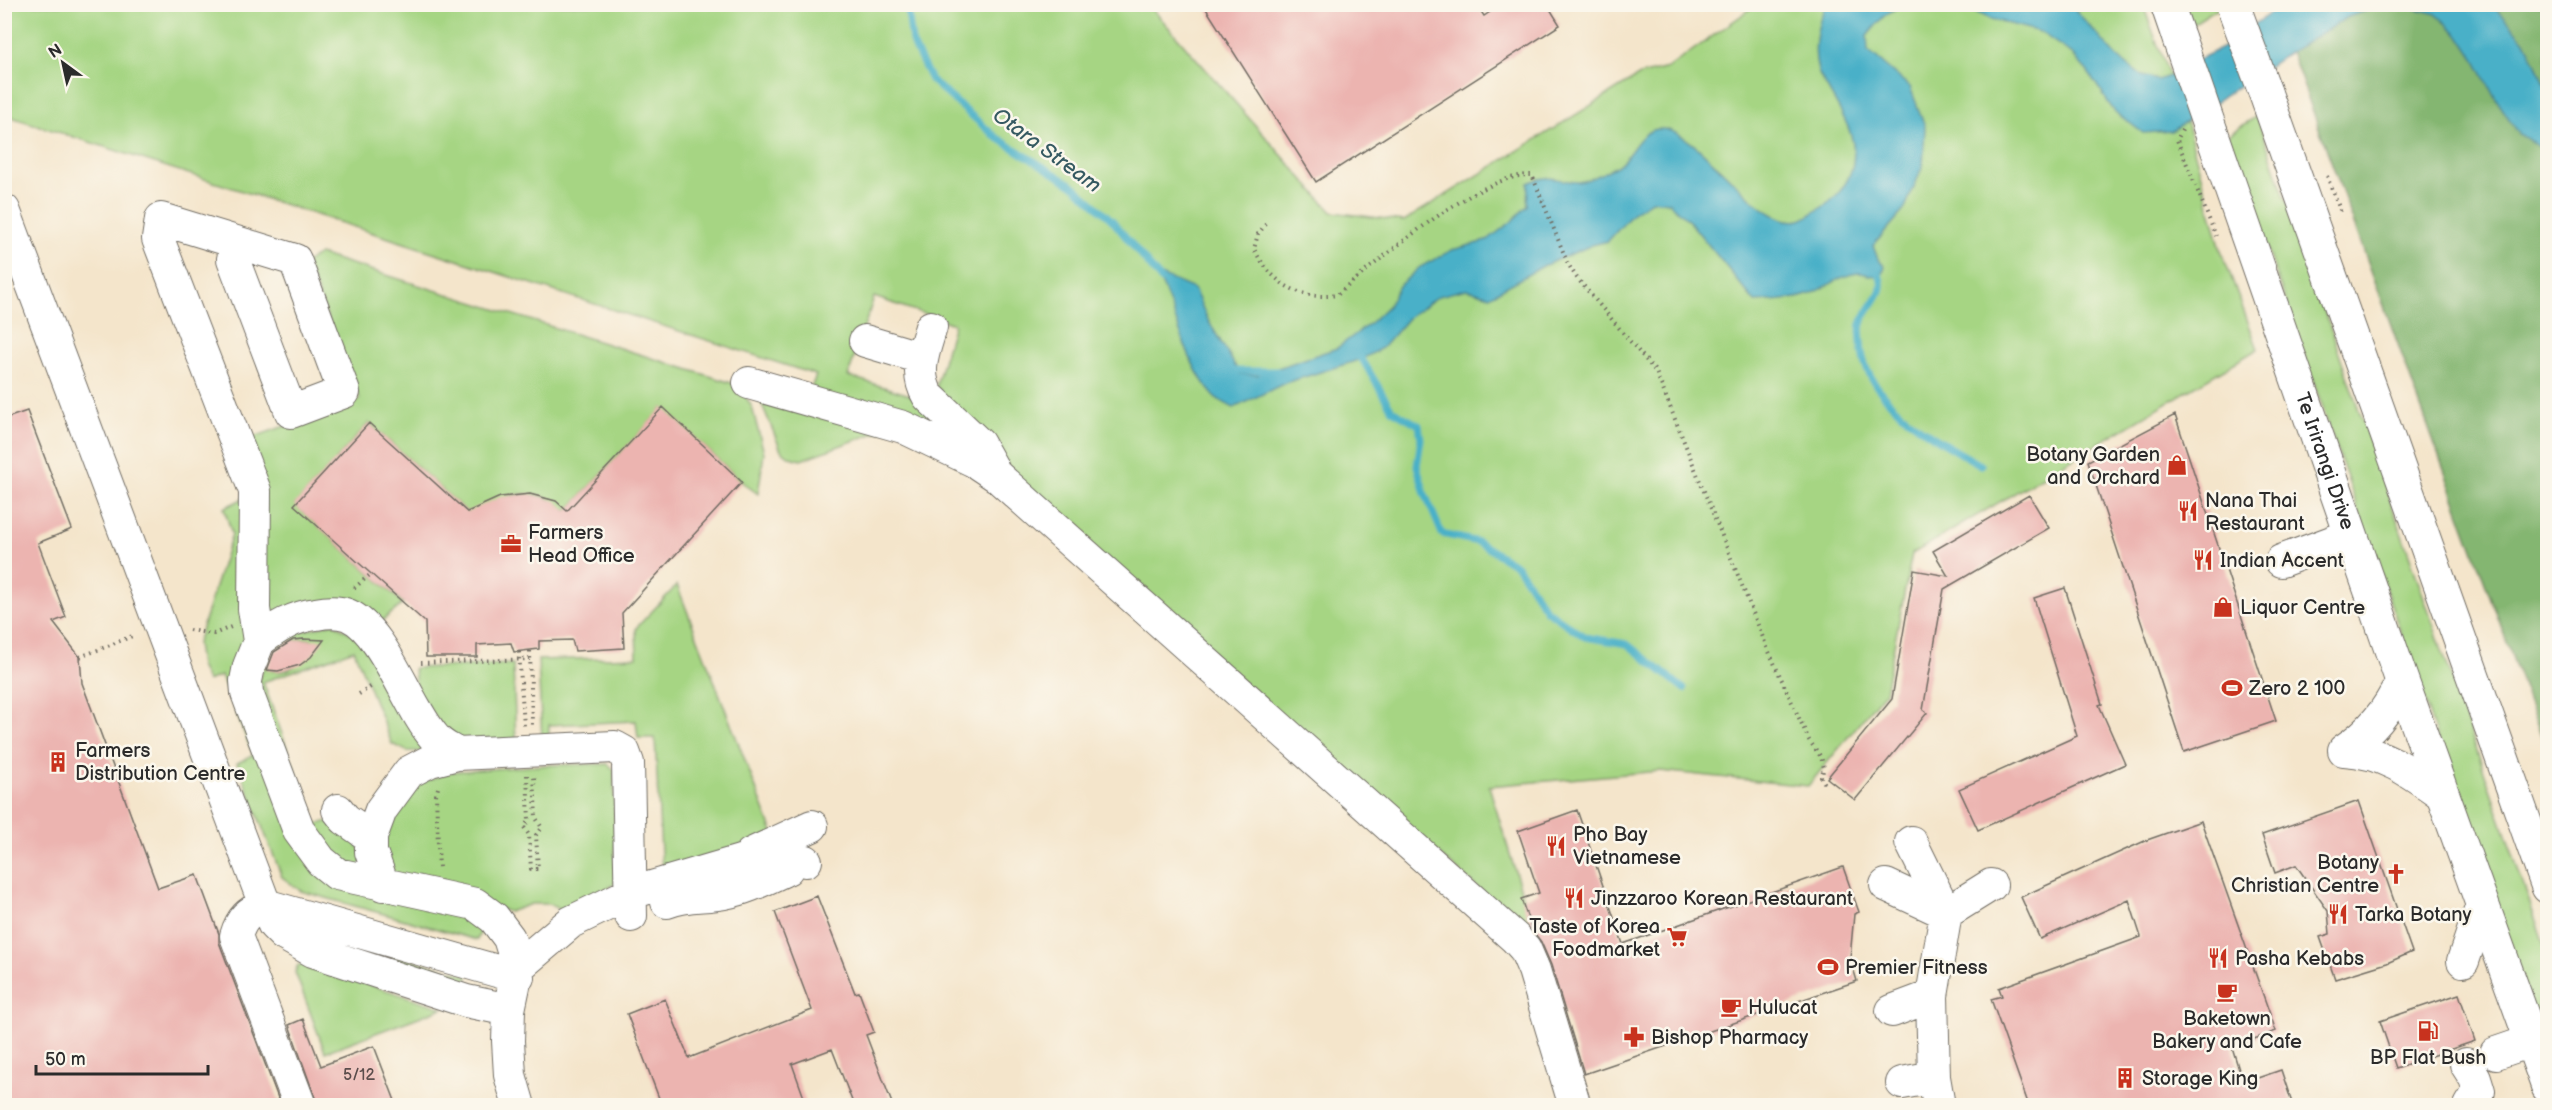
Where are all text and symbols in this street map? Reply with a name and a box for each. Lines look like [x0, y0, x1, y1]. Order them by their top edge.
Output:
north arrow [33, 33, 93, 93]
text: N [45, 40, 66, 63]
water label: Otara Stream [988, 103, 1106, 198]
street label: Te Irirangi Drive [2290, 389, 2360, 533]
place label: Botany Garden and Orchard [2026, 443, 2160, 490]
shop icon: Botany Garden and Orchard [2165, 453, 2189, 477]
place label: Nana Thai Restaurant [2205, 489, 2305, 536]
restaurant icon: Nana Thai Restaurant [2176, 499, 2200, 523]
place label: Farmers Head Office [528, 521, 635, 568]
office icon: Farmers Head Office [499, 532, 523, 556]
restaurant icon: Indian Accent [2191, 548, 2215, 572]
place label: Indian Accent [2220, 549, 2344, 573]
shop icon: Liquor Centre [2211, 595, 2235, 619]
place label: Liquor Centre [2240, 596, 2365, 620]
sports icon: Zero 2 100 [2220, 676, 2244, 700]
place label: Zero 2 100 [2248, 677, 2345, 701]
place label: Farmers Distribution Centre [75, 739, 246, 786]
building icon: Farmers Distribution Centre [46, 750, 70, 774]
place label: Pho Bay Vietnamese [1573, 823, 1681, 870]
restaurant icon: Pho Bay Vietnamese [1544, 834, 1568, 858]
place label: Botany Christian Centre [2231, 851, 2379, 898]
church icon: Botany Christian Centre [2384, 862, 2408, 886]
restaurant icon: Jinzzaroo Korean Restaurant [1562, 886, 1586, 910]
place label: Jinzzaroo Korean Restaurant [1591, 887, 1853, 911]
restaurant icon: Tarka Botany [2326, 902, 2350, 926]
place label: Tarka Botany [2355, 903, 2472, 927]
place label: Taste of Korea Foodmarket [1529, 915, 1660, 962]
supermarket icon: Taste of Korea Foodmarket [1665, 925, 1689, 949]
restaurant icon: Pasha Kebabs [2206, 946, 2230, 970]
place label: Pasha Kebabs [2235, 947, 2364, 971]
sports icon: Premier Fitness [1816, 955, 1840, 979]
place label: Premier Fitness [1845, 956, 1988, 980]
cafe icon: Baketown Bakery and Cafe [2215, 980, 2239, 1004]
cafe icon: Hulucat [1719, 995, 1743, 1019]
place label: Hulucat [1748, 996, 1817, 1020]
place label: Baketown Bakery and Cafe [2152, 1007, 2302, 1054]
fuel station icon: BP Flat Bush [2416, 1019, 2440, 1043]
pharmacy icon: Bishop Pharmacy [1622, 1025, 1646, 1049]
place label: Bishop Pharmacy [1651, 1026, 1808, 1050]
scale bar [36, 1038, 208, 1076]
place label: BP Flat Bush [2370, 1046, 2486, 1070]
text: 50 m [45, 1049, 86, 1070]
house number: 5/12 [343, 1066, 376, 1085]
building icon: Storage King [2113, 1066, 2137, 1090]
place label: Storage King [2142, 1067, 2258, 1091]

